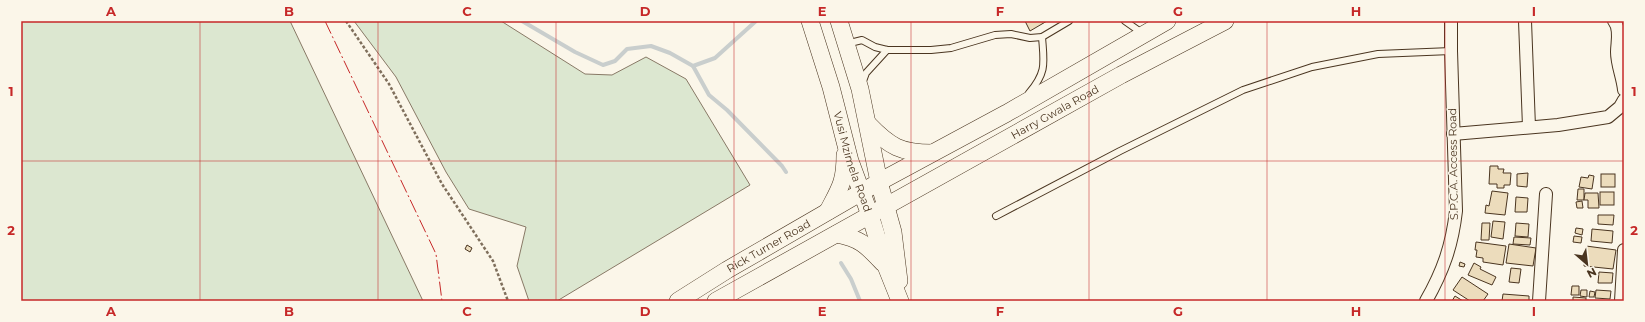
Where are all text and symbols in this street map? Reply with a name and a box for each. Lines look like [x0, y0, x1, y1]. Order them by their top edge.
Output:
text: A [105, 3, 117, 19]
text: B [284, 3, 294, 19]
text: C [462, 3, 472, 19]
text: D [640, 3, 651, 19]
text: E [818, 3, 827, 19]
text: F [996, 3, 1004, 19]
text: G [1173, 3, 1183, 19]
text: H [1351, 3, 1361, 19]
text: I [1532, 3, 1536, 19]
street label: Harry Gwala Road [1008, 82, 1101, 142]
text: 1 [8, 83, 14, 99]
text: 1 [1631, 83, 1637, 99]
street label: S.P.C.A. Access Road [1445, 108, 1461, 220]
street label: Vusi Mzimela Road [831, 110, 875, 214]
street label: Rick Turner Road [724, 216, 813, 276]
text: 2 [7, 222, 15, 238]
text: 2 [1630, 222, 1638, 238]
north arrow [1567, 244, 1607, 284]
text: N [1584, 265, 1599, 281]
text: A [105, 303, 117, 319]
text: B [284, 303, 294, 319]
text: C [462, 303, 472, 319]
text: D [640, 303, 651, 319]
text: E [818, 303, 827, 319]
text: F [996, 303, 1004, 319]
text: G [1173, 303, 1183, 319]
text: H [1351, 303, 1361, 319]
text: I [1532, 303, 1536, 319]

